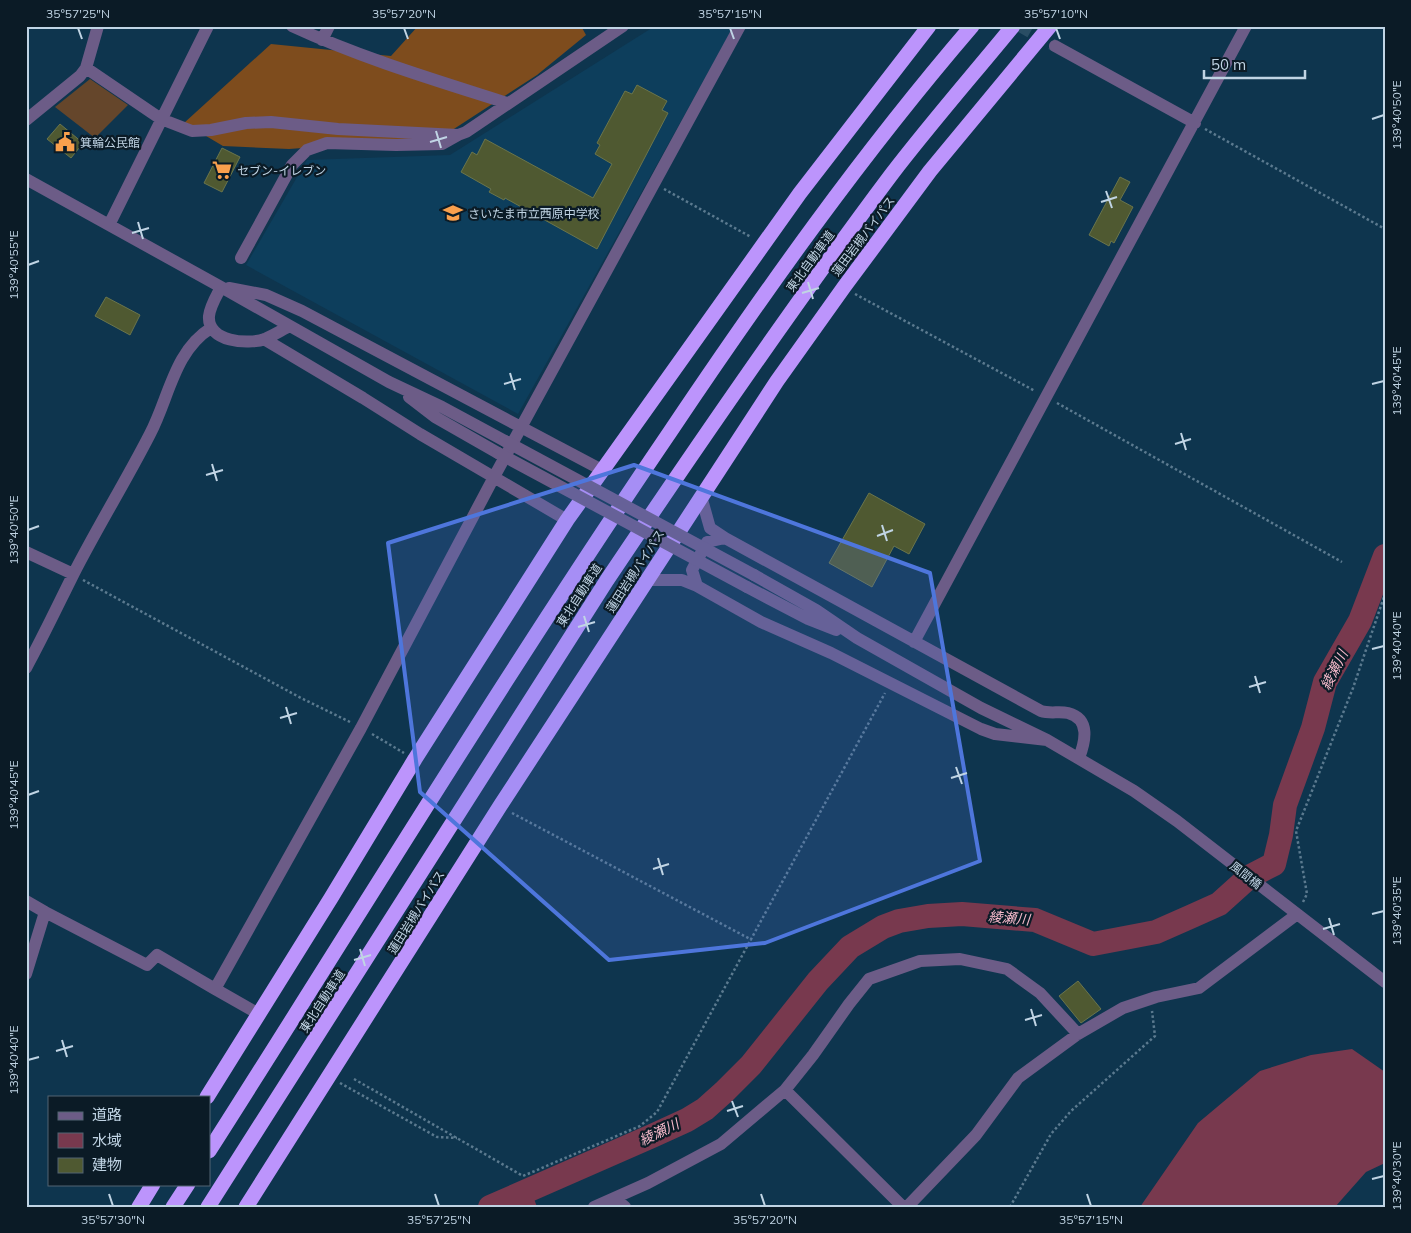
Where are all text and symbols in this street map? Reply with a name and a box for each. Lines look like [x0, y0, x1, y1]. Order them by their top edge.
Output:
text: 35°57'25"N [46, 6, 110, 21]
text: 35°57'20"N [372, 6, 436, 21]
text: 35°57'15"N [698, 6, 762, 21]
text: 35°57'10"N [1024, 6, 1088, 21]
scale bar [1204, 48, 1305, 80]
text: 50 m [1211, 55, 1246, 74]
text: 139°40'50"E [1389, 80, 1404, 150]
public building icon: 箕輪公民館 [54, 131, 76, 153]
place label: 箕輪公民館 [80, 135, 140, 150]
supermarket icon: セブン-イレブン [211, 159, 233, 181]
place label: セブン-イレブン [237, 163, 326, 178]
street label: 蓮田岩槻バイパス [828, 193, 898, 279]
school or university icon: さいたま市立西原中学校 [442, 202, 464, 224]
place label: さいたま市立西原中学校 [468, 206, 600, 221]
street label: 東北自動車道 [783, 227, 837, 295]
text: 139°40'55"E [6, 230, 21, 300]
text: 139°40'45"E [1389, 346, 1404, 416]
text: 139°40'50"E [6, 495, 21, 565]
street label: 蓮田岩槻バイパス [603, 527, 667, 615]
street label: 東北自動車道 [553, 561, 605, 629]
text: 139°40'40"E [1389, 611, 1404, 681]
water label: 綾瀬川 [1316, 645, 1352, 693]
text: 139°40'45"E [6, 760, 21, 830]
street label: 風間橋 [1227, 858, 1265, 892]
street label: 蓮田岩槻バイパス [384, 867, 448, 957]
text: 139°40'35"E [1389, 876, 1404, 946]
water label: 綾瀬川 [987, 907, 1033, 929]
street label: 東北自動車道 [296, 967, 348, 1035]
text: 139°40'40"E [6, 1025, 21, 1095]
legend [48, 1096, 210, 1186]
text: 道路 [92, 1105, 122, 1124]
water label: 綾瀬川 [636, 1114, 684, 1149]
text: 水域 [92, 1131, 122, 1150]
text: 139°40'30"E [1389, 1141, 1404, 1211]
text: 建物 [92, 1155, 122, 1174]
text: 35°57'30"N [81, 1212, 145, 1227]
text: 35°57'25"N [407, 1212, 471, 1227]
text: 35°57'20"N [733, 1212, 797, 1227]
text: 35°57'15"N [1059, 1212, 1123, 1227]

